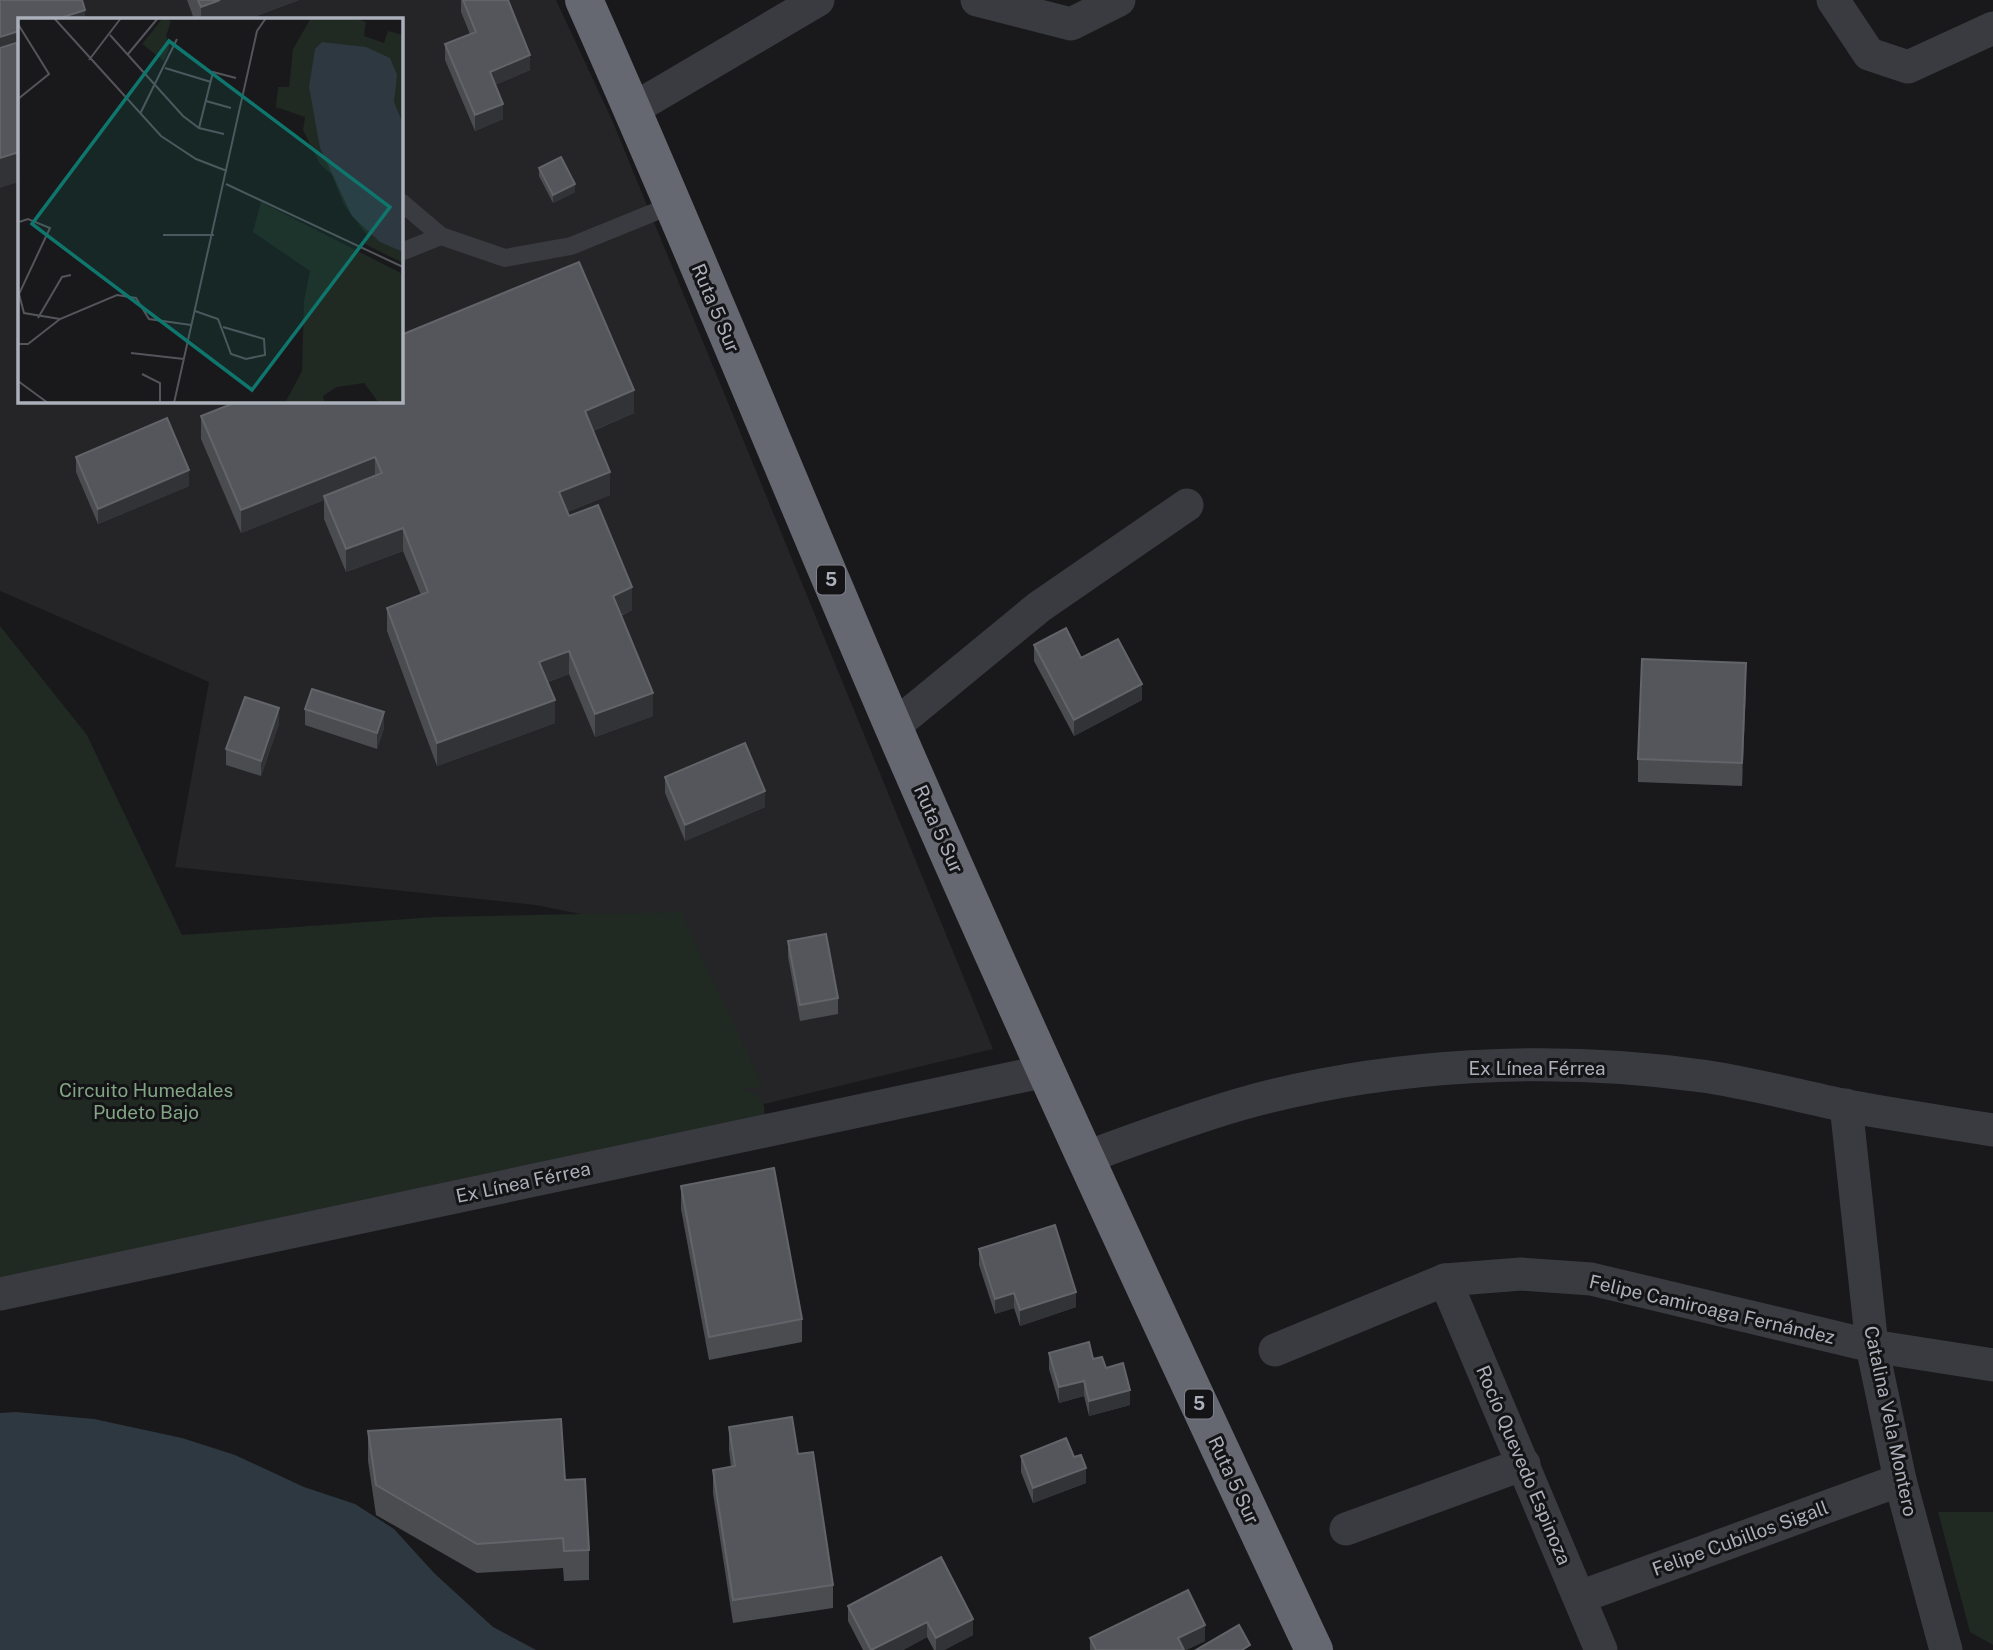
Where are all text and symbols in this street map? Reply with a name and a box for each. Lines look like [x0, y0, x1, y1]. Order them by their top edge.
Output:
inset map [18, 18, 402, 402]
street label: Ruta 5 Sur [687, 260, 745, 356]
road number: 5 [817, 566, 845, 594]
street label: Ruta 5 Sur [910, 781, 968, 877]
street label: Ex Línea Férrea [1469, 1057, 1605, 1079]
park label: Circuito Humedales Pudeto Bajo [59, 1079, 233, 1123]
street label: Ex Línea Férrea [454, 1157, 592, 1207]
street label: Felipe Camiroaga Fernández [1587, 1270, 1837, 1348]
street label: Catalina Vela Montero [1860, 1324, 1922, 1518]
street label: Rocío Quevedo Espinoza [1472, 1362, 1576, 1568]
road number: 5 [1185, 1390, 1213, 1419]
street label: Ruta 5 Sur [1204, 1433, 1264, 1527]
street label: Felipe Cubillos Sigall [1649, 1496, 1831, 1580]

